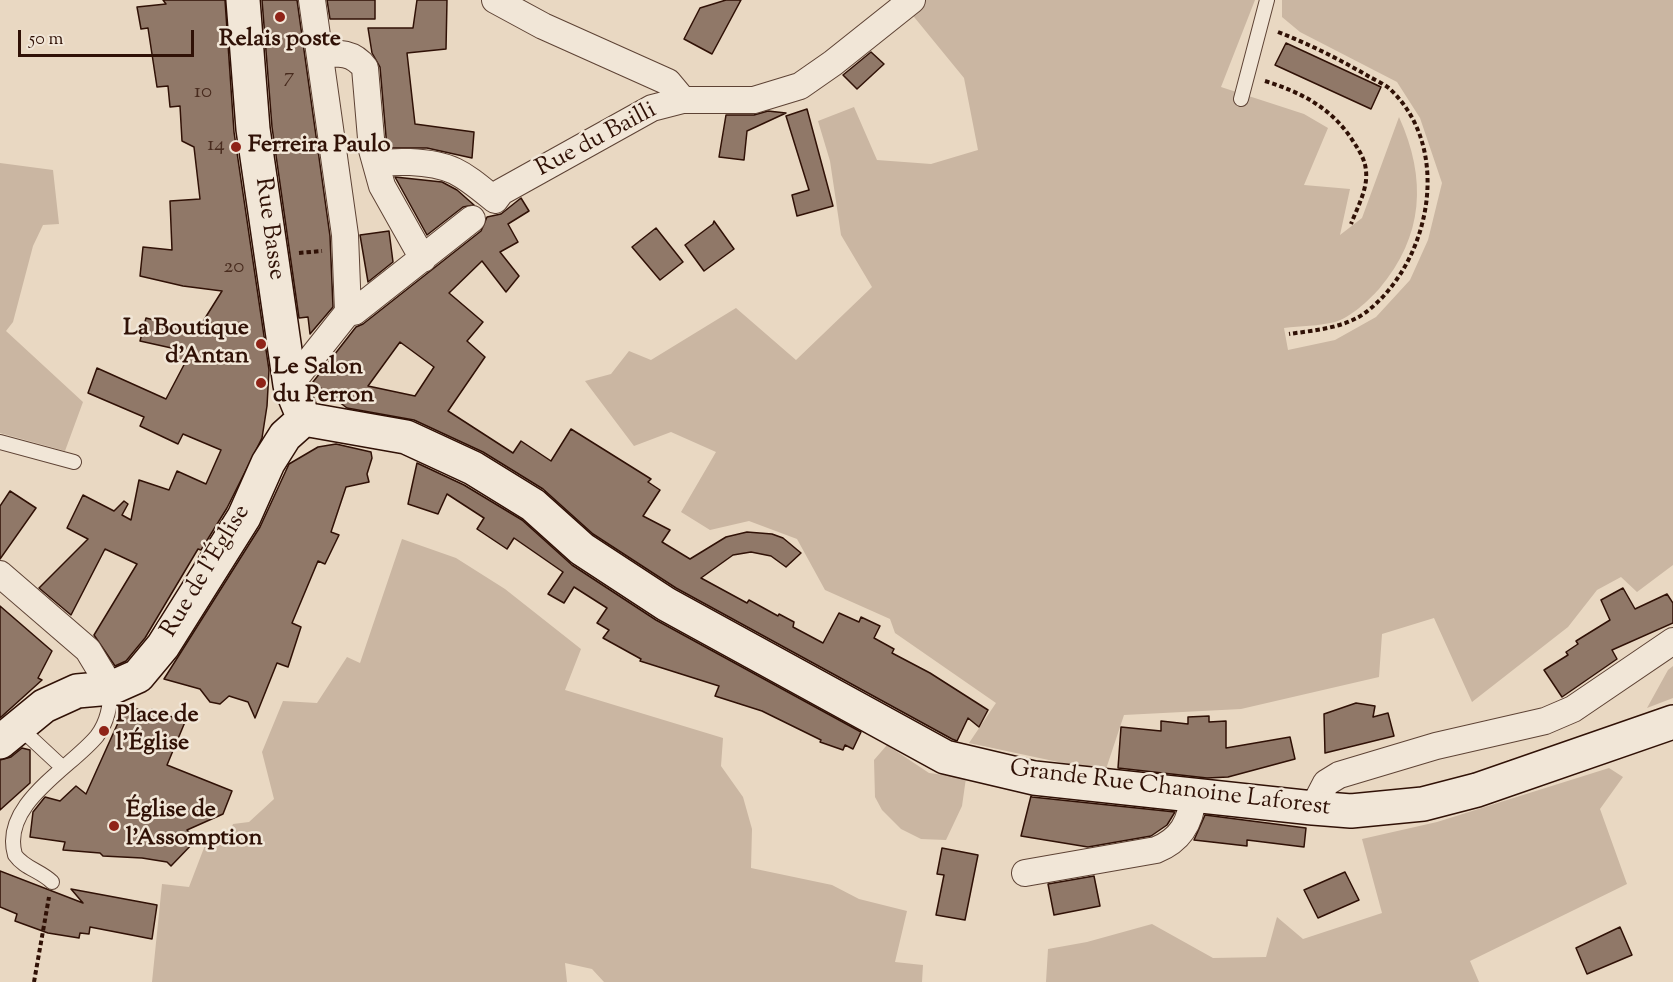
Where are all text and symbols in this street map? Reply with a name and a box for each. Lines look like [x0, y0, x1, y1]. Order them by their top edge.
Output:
marker: Relais poste [273, 10, 287, 24]
scale bar [21, 18, 196, 56]
text: 50 m [29, 27, 63, 53]
place label: Relais poste [219, 27, 341, 55]
house number: 7 [284, 65, 294, 91]
house number: 10 [194, 80, 212, 106]
street label: Rue du Bailli [532, 97, 662, 185]
house number: 14 [207, 133, 225, 159]
place label: Ferreira Paulo [248, 133, 391, 161]
marker: Ferreira Paulo [229, 140, 243, 154]
street label: Rue Basse [247, 176, 289, 282]
house number: 20 [224, 255, 244, 281]
place label: La Boutique d'Antan [123, 316, 249, 372]
marker: La Boutique d'Antan [254, 337, 268, 351]
place label: Le Salon du Perron [273, 355, 374, 411]
marker: Le Salon du Perron [254, 376, 268, 390]
street label: Rue de l'Église [156, 501, 258, 643]
place label: Place de l'Église [116, 703, 199, 759]
marker: Place de l'Église [97, 724, 111, 738]
street label: Grande Rue Chanoine Laforest [1008, 756, 1332, 824]
place label: Église de l'Assomption [126, 798, 263, 854]
marker: Église de l'Assomption [107, 819, 121, 833]

